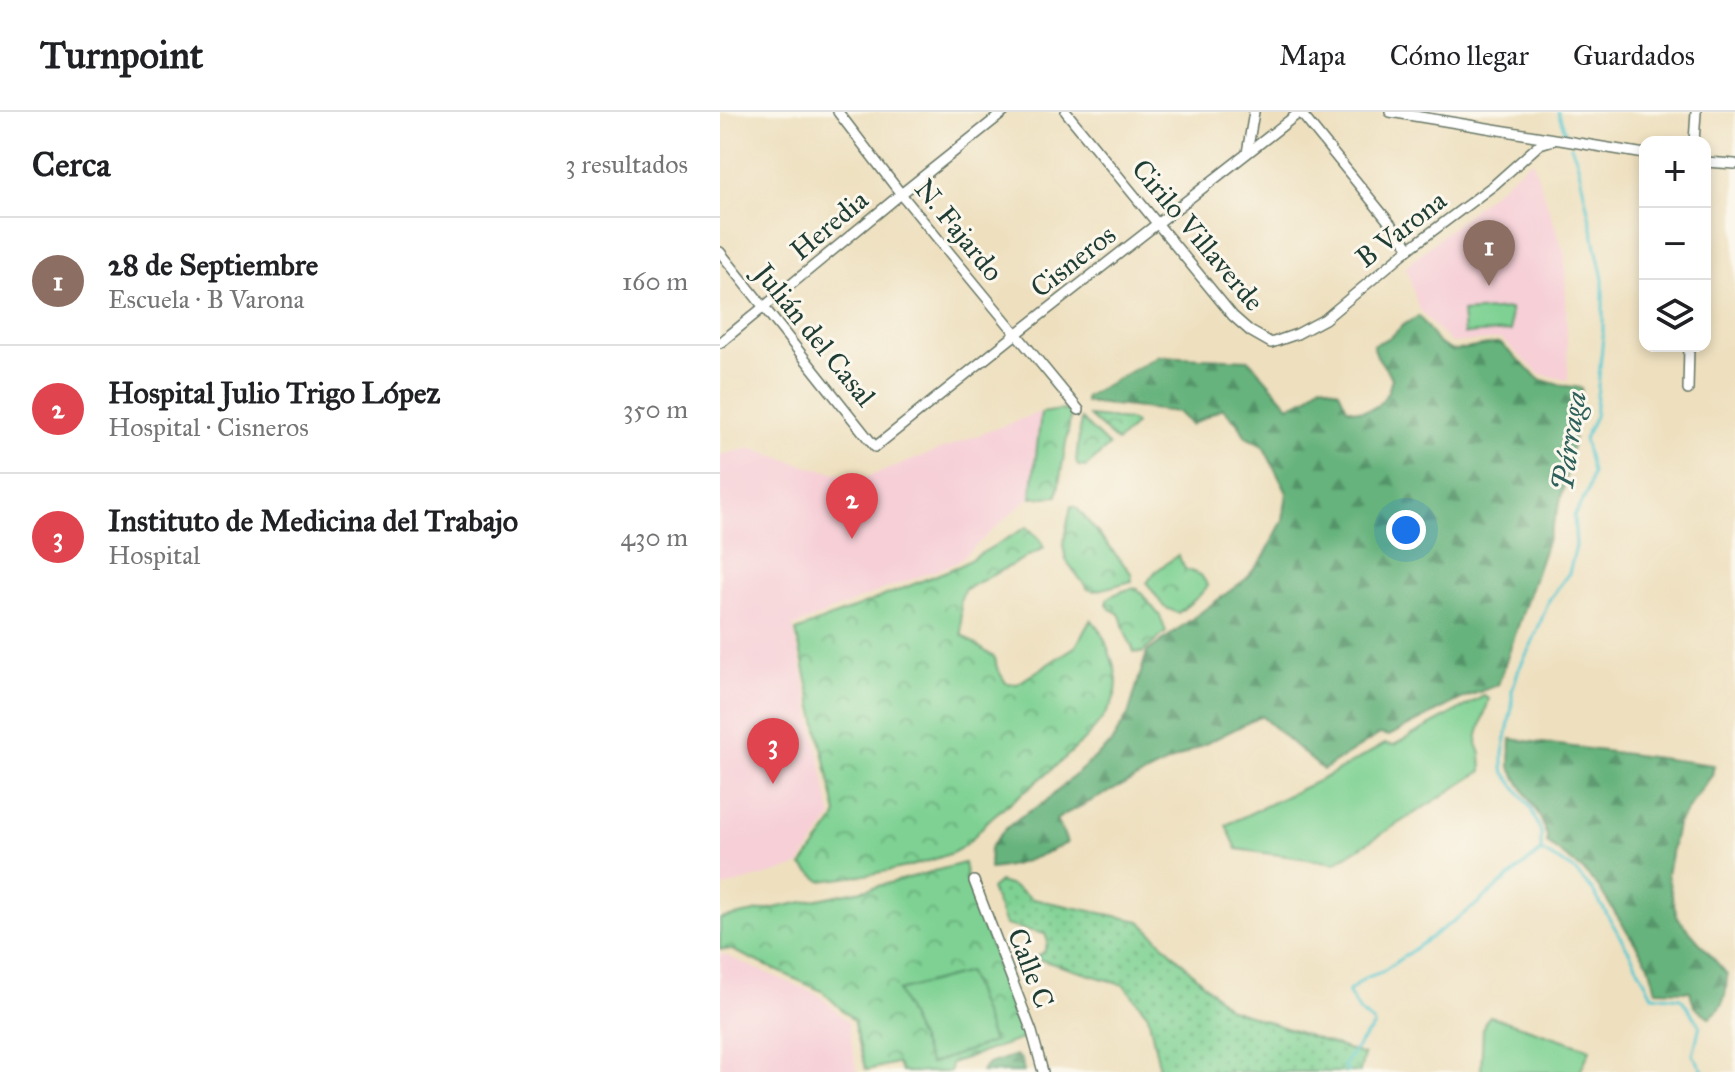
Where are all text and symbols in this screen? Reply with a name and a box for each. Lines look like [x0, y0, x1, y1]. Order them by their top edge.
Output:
text: Turnpoint [40, 32, 203, 78]
text: Mapa [1279, 38, 1346, 73]
text: Cómo llegar [1390, 38, 1529, 73]
text: Guardados [1573, 38, 1695, 73]
map controls [1639, 136, 1711, 352]
button: + [1639, 136, 1711, 208]
text: Cerca [32, 144, 111, 185]
text: 3 resultados [565, 148, 688, 180]
street label: Cirilo Villaverde [1124, 152, 1272, 318]
street label: N. Fajardo [907, 172, 1011, 288]
street label: Heredia [783, 182, 875, 268]
street label: B Varona [1349, 183, 1453, 275]
button: − [1639, 208, 1711, 280]
street label: Cisneros [1023, 217, 1123, 305]
pin: 1 [1463, 220, 1515, 286]
text: 28 de Septiembre [108, 247, 318, 283]
street label: Julián del Casal [745, 254, 884, 414]
text: 1 [53, 265, 63, 297]
text: 160 m [622, 265, 688, 297]
button: layers [1639, 280, 1711, 352]
text: Escuela · B Varona [108, 283, 304, 315]
text: Hospital Julio Trigo López [108, 375, 440, 411]
water label: Párraga [1544, 389, 1594, 493]
text: 2 [52, 393, 64, 425]
text: 350 m [623, 393, 688, 425]
text: Hospital · Cisneros [108, 411, 309, 443]
pin: 2 [826, 473, 878, 539]
text: Instituto de Medicina del Trabajo [108, 503, 518, 539]
your location [1386, 510, 1426, 550]
text: 3 [53, 521, 63, 553]
text: 430 m [621, 521, 688, 553]
text: Hospital [108, 539, 200, 571]
pin: 3 [747, 718, 799, 784]
street label: Calle C [1000, 923, 1062, 1013]

